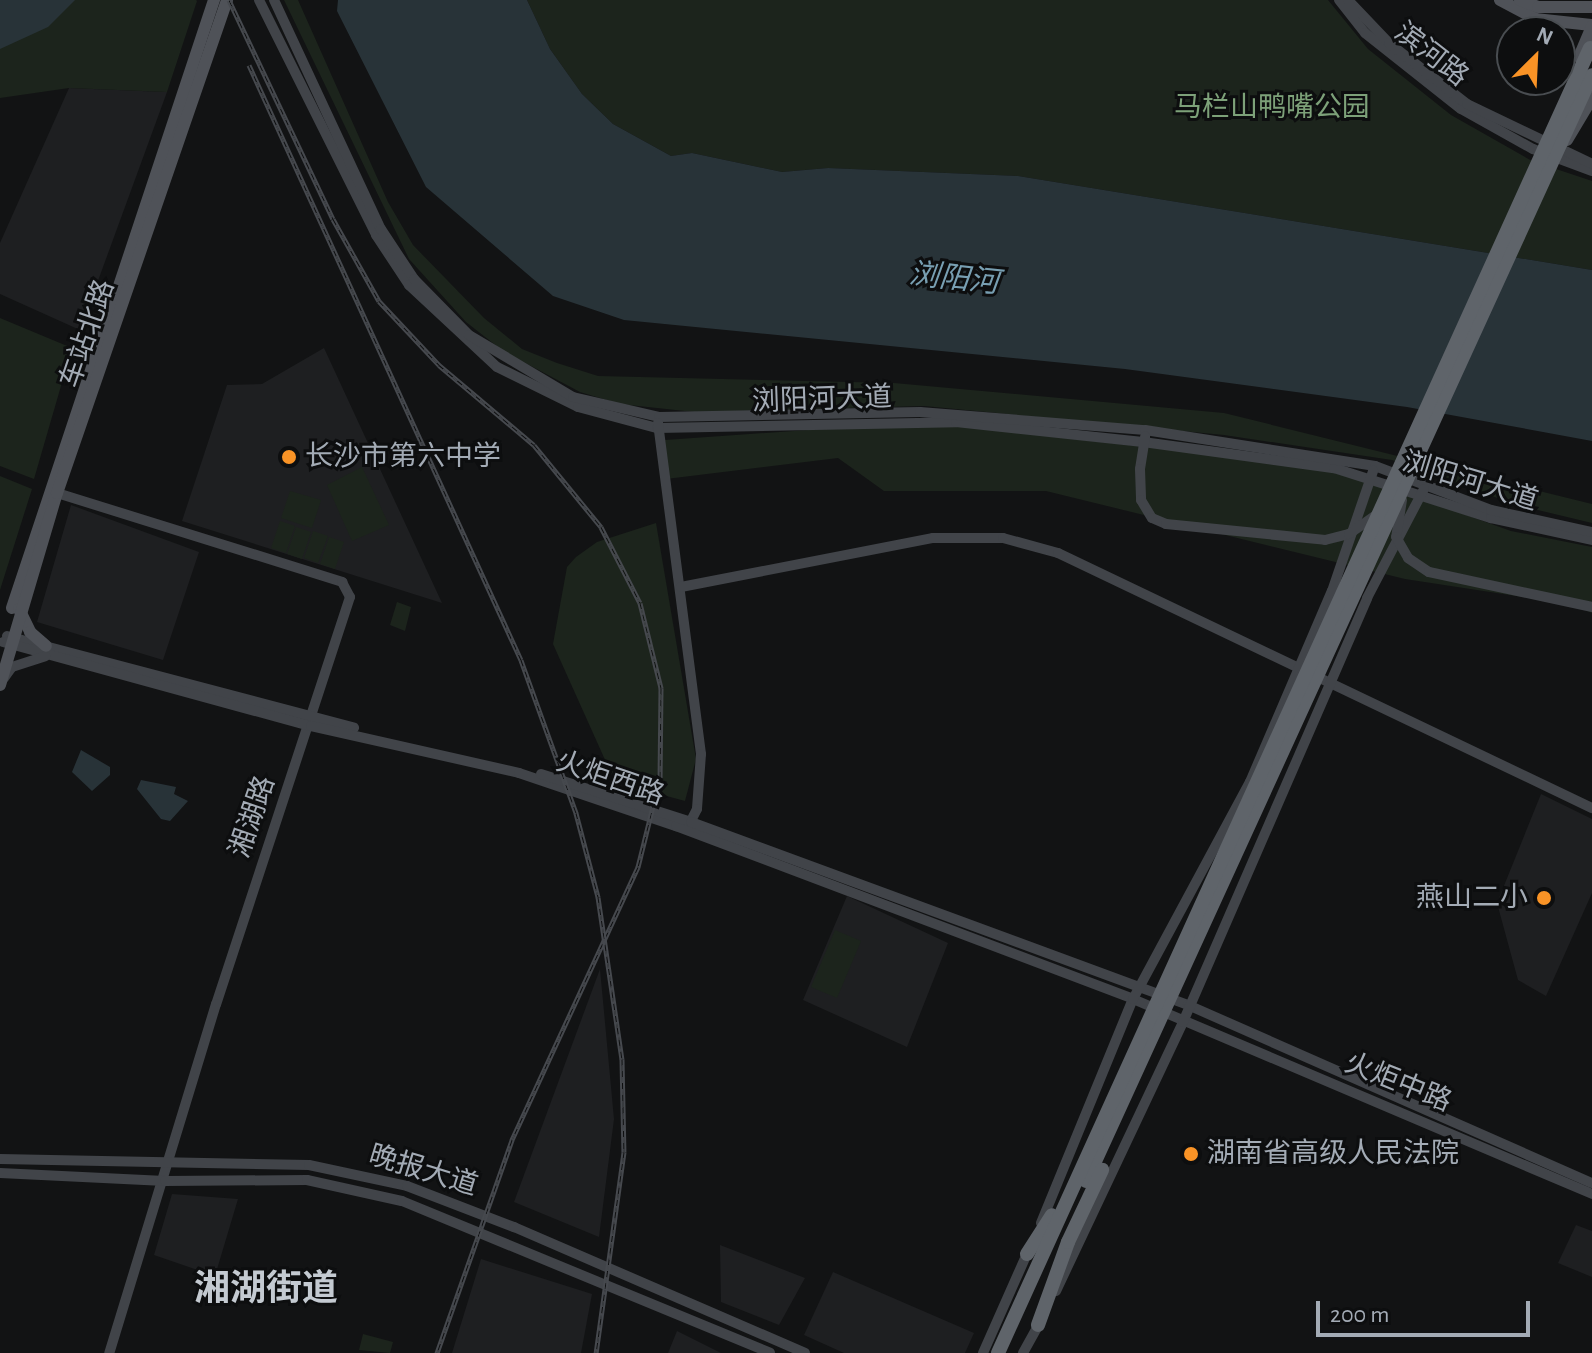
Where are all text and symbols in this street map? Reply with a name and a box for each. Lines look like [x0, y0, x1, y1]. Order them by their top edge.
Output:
street label: 滨河路 [1388, 16, 1474, 94]
north arrow [1496, 16, 1576, 96]
text: N [1533, 23, 1556, 49]
park label: 马栏山鸭嘴公园 [1174, 91, 1370, 125]
water label: 浏阳河 [907, 256, 1001, 302]
street label: 车站北路 [54, 276, 122, 392]
street label: 浏阳河大道 [751, 381, 893, 419]
place label: 长沙市第六中学 [305, 440, 501, 474]
street label: 浏阳河大道 [1398, 445, 1542, 519]
marker: 长沙市第六中学 [280, 448, 298, 466]
street label: 火炬西路 [552, 745, 668, 813]
street label: 湘湖路 [223, 772, 283, 862]
place label: 燕山二小 [1416, 881, 1528, 915]
marker: 燕山二小 [1535, 889, 1553, 907]
street label: 火炬中路 [1340, 1046, 1456, 1120]
place label: 湖南省高级人民法院 [1207, 1137, 1459, 1171]
street label: 晚报大道 [365, 1139, 481, 1203]
marker: 湖南省高级人民法院 [1182, 1145, 1200, 1163]
district label: 湘湖街道 [194, 1268, 338, 1312]
scale bar [1320, 1285, 1534, 1335]
text: 200 m [1330, 1303, 1389, 1327]

